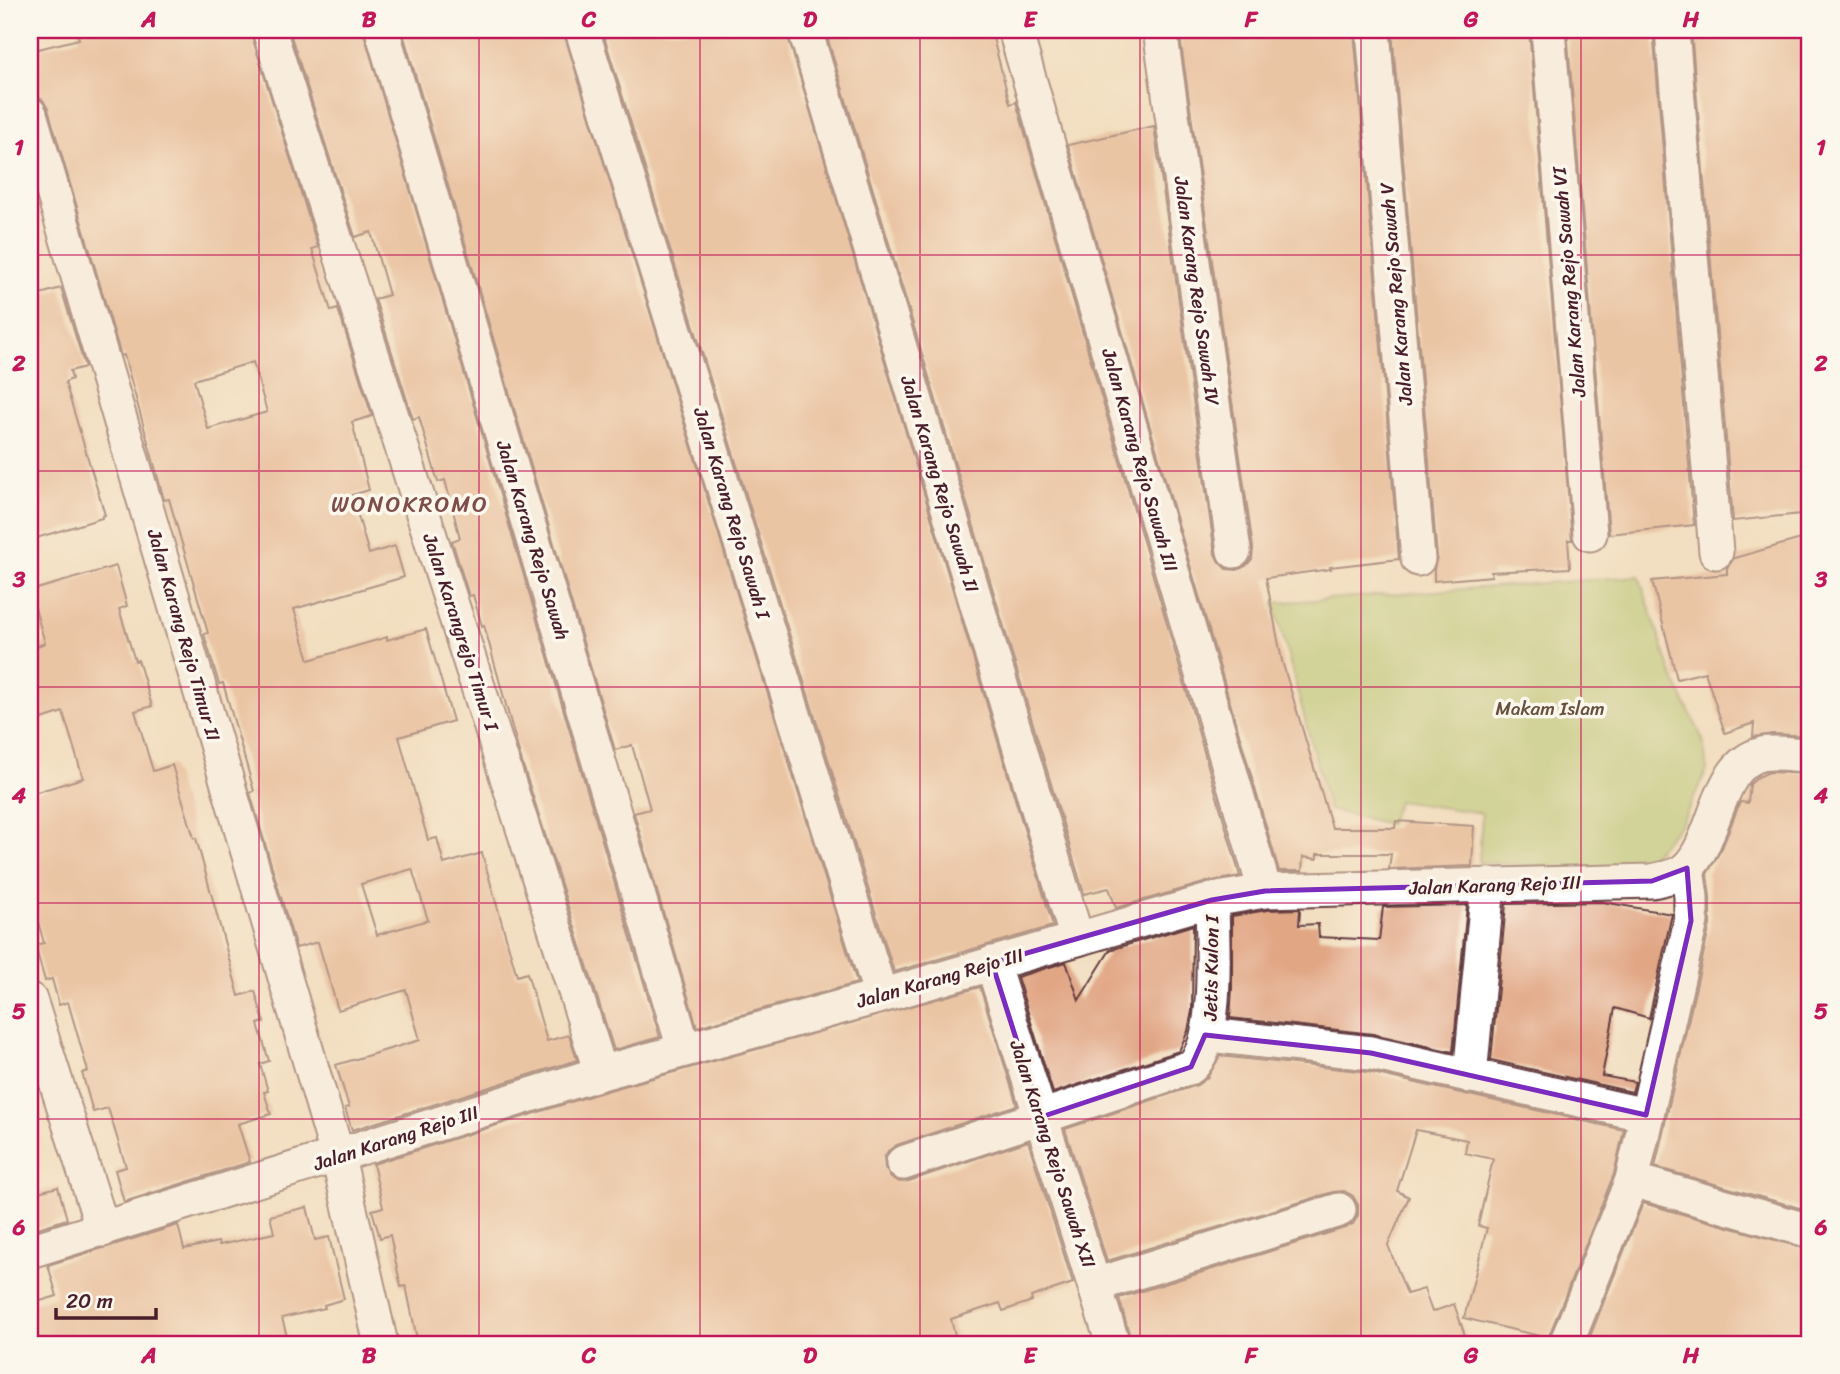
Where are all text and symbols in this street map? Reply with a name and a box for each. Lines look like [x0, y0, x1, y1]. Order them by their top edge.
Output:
text: A [140, 0, 157, 40]
text: B [362, 0, 377, 40]
text: C [581, 0, 597, 40]
text: D [803, 0, 818, 40]
text: E [1024, 0, 1039, 40]
text: F [1244, 0, 1259, 40]
text: G [1463, 0, 1479, 40]
text: H [1682, 0, 1700, 40]
text: 1 [14, 127, 24, 168]
text: 1 [1816, 127, 1826, 168]
street label: Jalan Karang Rejo Sawah VI [1542, 164, 1596, 399]
street label: Jalan Karang Rejo Sawah IV [1164, 173, 1229, 408]
street label: Jalan Karang Rejo Sawah V [1370, 181, 1422, 408]
text: 2 [11, 343, 26, 384]
street label: Jalan Karang Rejo Sawah III [1092, 343, 1188, 576]
text: 2 [1813, 343, 1828, 384]
street label: Jalan Karang Rejo Sawah II [891, 370, 989, 597]
street label: Jalan Karang Rejo Sawah I [684, 402, 780, 624]
street label: Jalan Karang Rejo Sawah [487, 435, 579, 644]
district label: WONOKROMO [331, 484, 489, 525]
street label: Jalan Karang Rejo Timur II [138, 524, 230, 745]
street label: Jalan Karangrejo Timur I [413, 528, 509, 736]
text: 3 [12, 559, 26, 600]
text: 3 [1814, 559, 1828, 600]
park label: Makam Islam [1495, 692, 1605, 725]
text: 4 [11, 775, 27, 816]
text: 4 [1813, 775, 1829, 816]
street label: Jalan Karang Rejo III [1407, 866, 1582, 905]
street label: Jetis Kulon I [1194, 914, 1228, 1022]
street label: Jalan Karang Rejo III [852, 938, 1027, 1018]
text: 5 [12, 991, 26, 1032]
text: 5 [1814, 991, 1828, 1032]
street label: Jalan Karang Rejo Sawah XII [1000, 1035, 1105, 1272]
street label: Jalan Karang Rejo III [308, 1096, 483, 1181]
text: 6 [11, 1207, 26, 1248]
text: 6 [1813, 1207, 1828, 1248]
scale bar [56, 1276, 156, 1320]
text: 20 m [66, 1282, 113, 1320]
text: A [140, 1335, 157, 1374]
text: B [362, 1335, 377, 1374]
text: C [581, 1335, 597, 1374]
text: D [803, 1335, 818, 1374]
text: E [1024, 1335, 1039, 1374]
text: F [1244, 1335, 1259, 1374]
text: G [1463, 1335, 1479, 1374]
text: H [1682, 1335, 1700, 1374]

